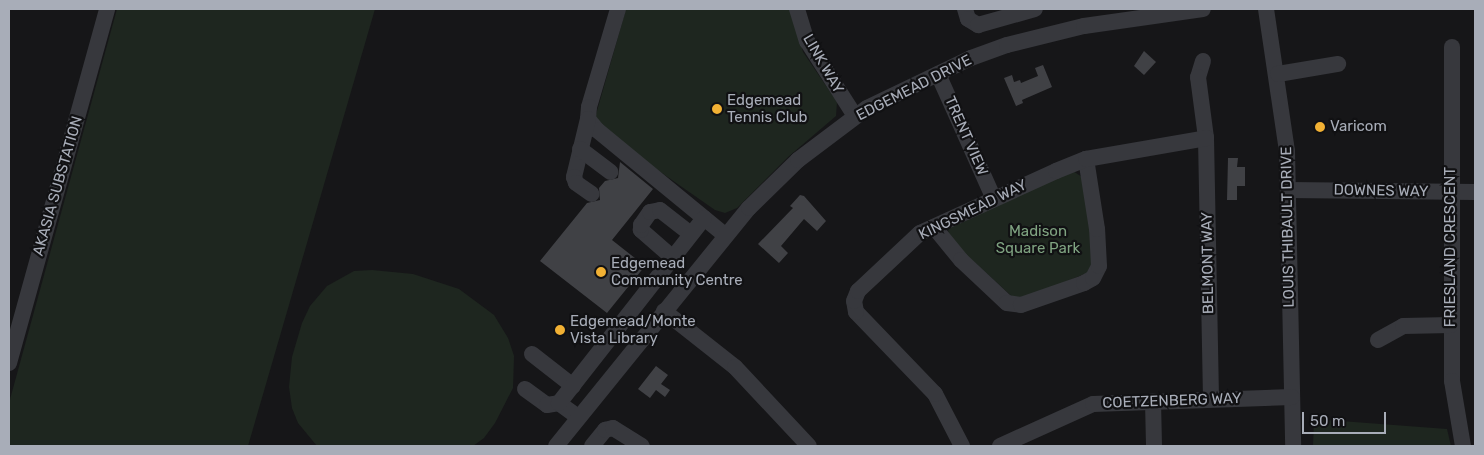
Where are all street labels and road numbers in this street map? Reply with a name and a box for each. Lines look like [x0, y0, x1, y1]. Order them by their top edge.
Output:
street label: LINK WAY [799, 31, 847, 97]
street label: EDGEMEAD DRIVE [853, 51, 975, 125]
street label: TRENT VIEW [940, 93, 992, 179]
street label: AKASIA SUBSTATION [29, 114, 87, 258]
street label: LOUIS THIBAULT DRIVE [1278, 146, 1298, 308]
street label: FRIESLAND CRESCENT [1442, 167, 1460, 327]
street label: KINGSMEAD WAY [916, 176, 1030, 244]
street label: DOWNES WAY [1333, 181, 1429, 201]
street label: BELMONT WAY [1198, 212, 1218, 314]
street label: COETZENBERG WAY [1102, 390, 1242, 412]

